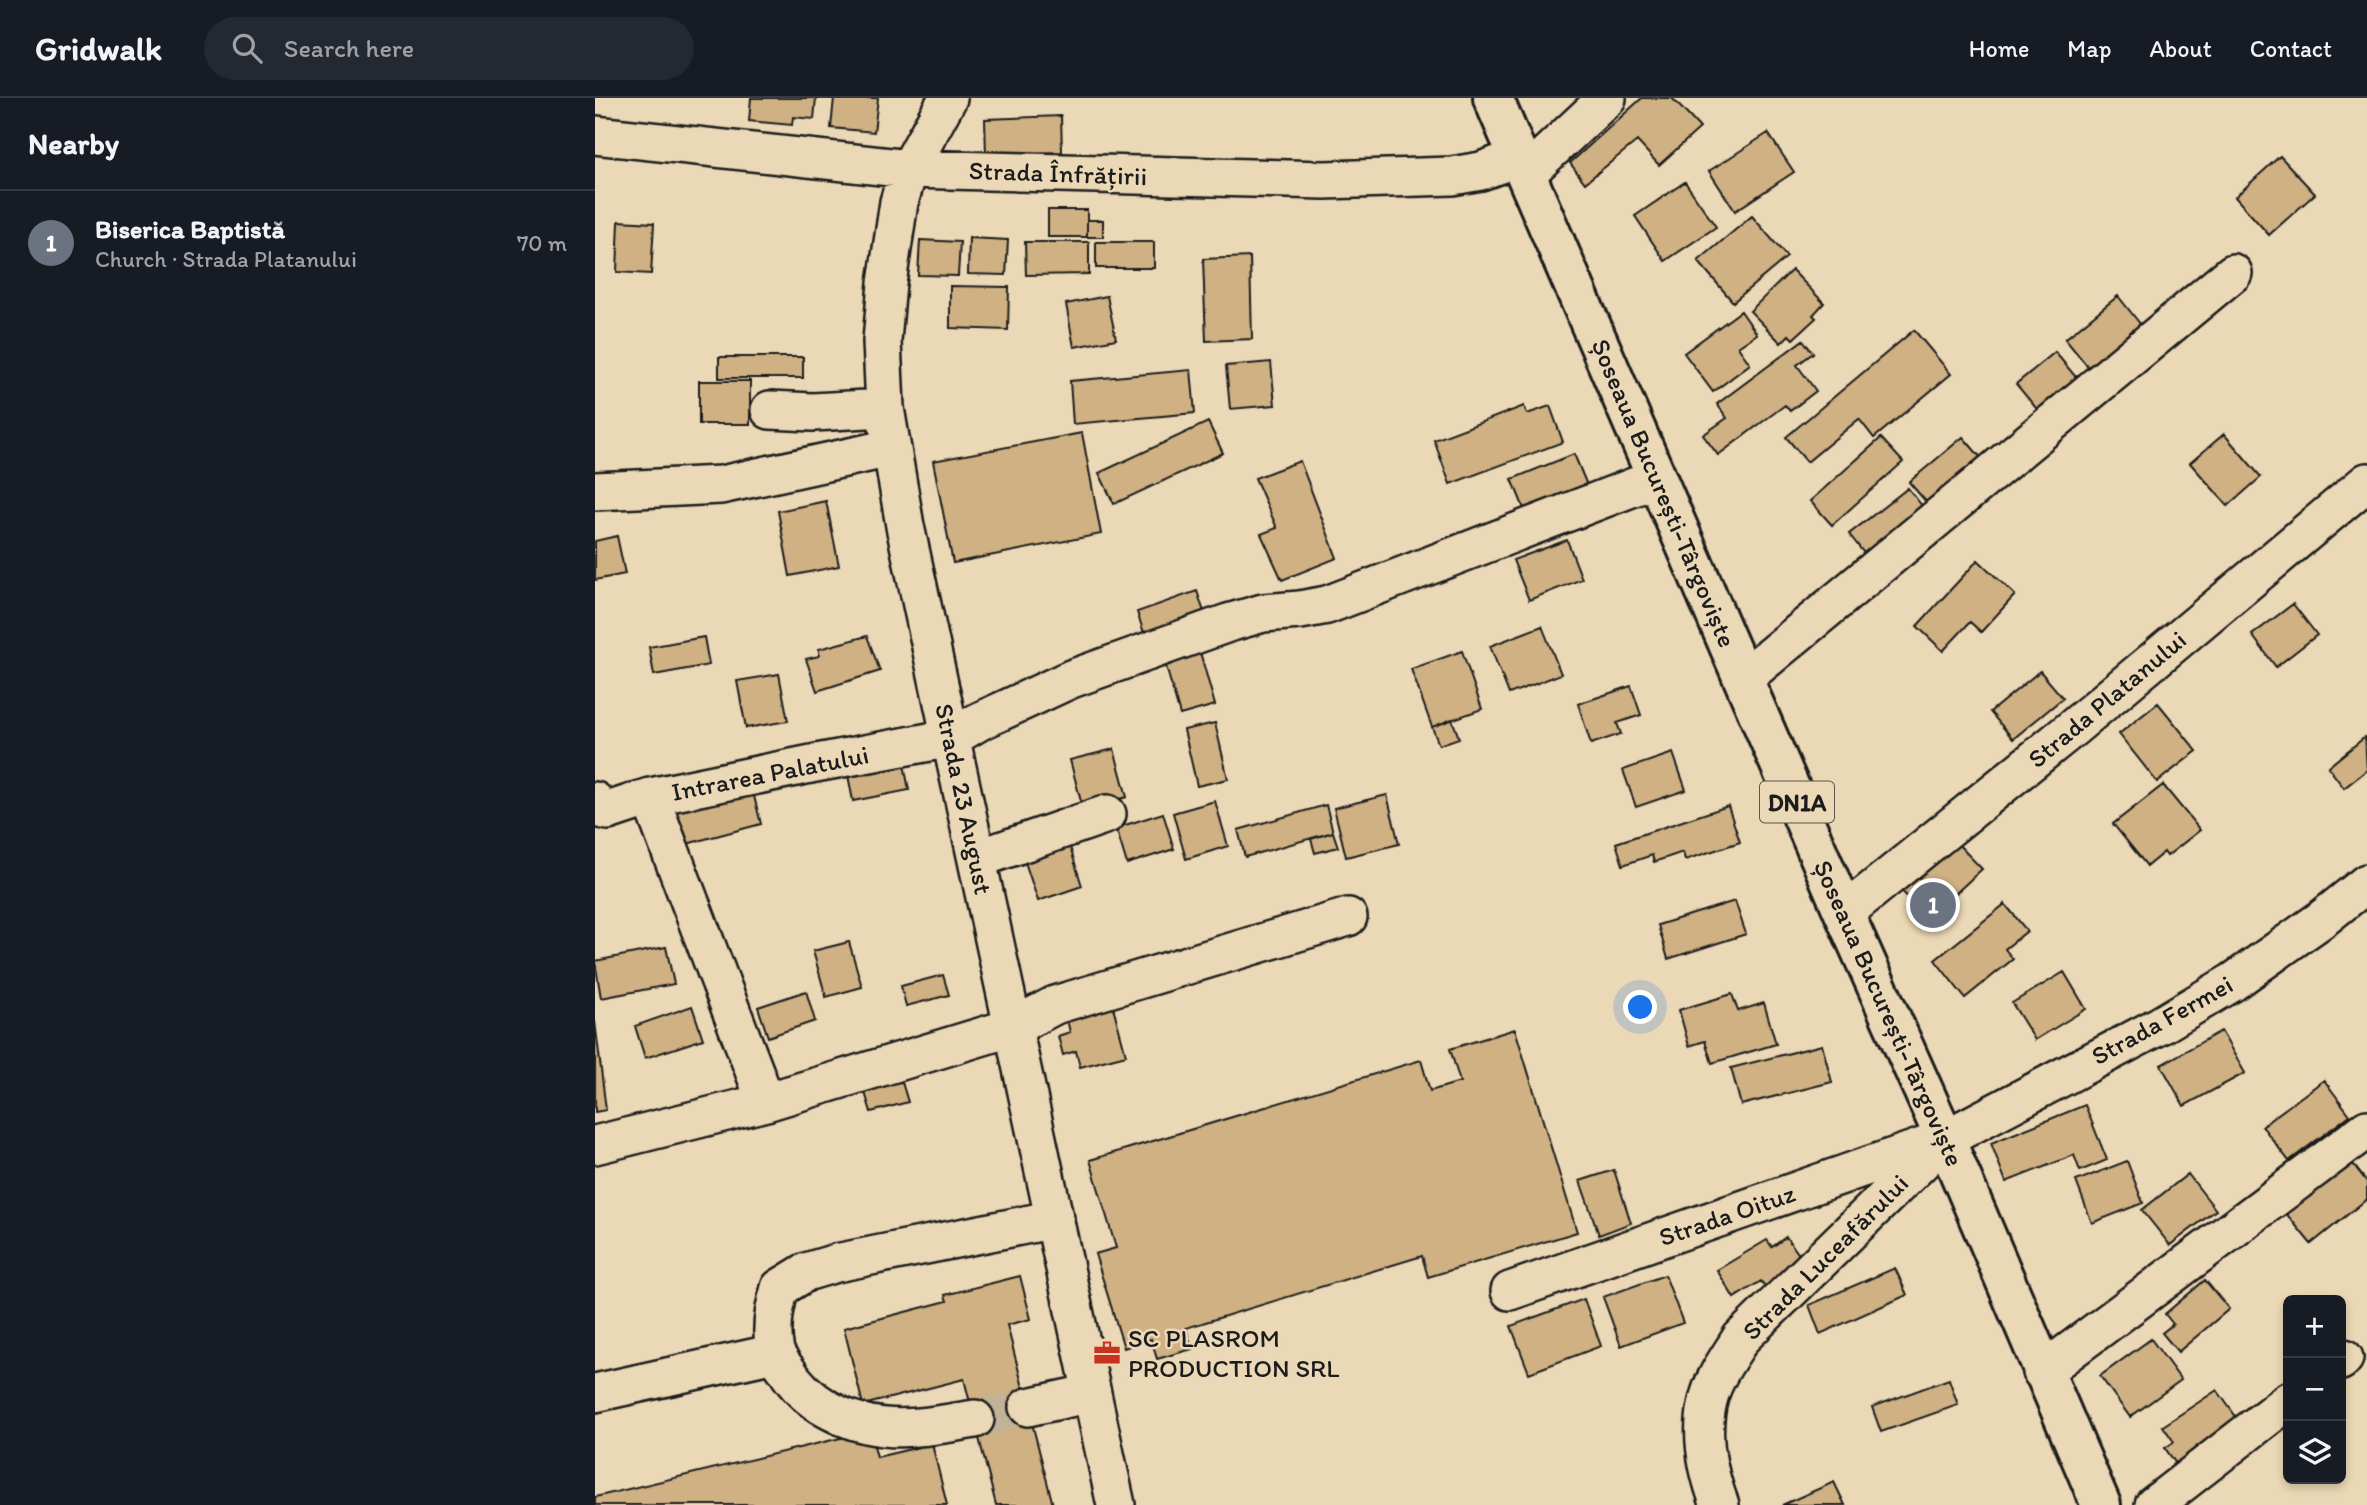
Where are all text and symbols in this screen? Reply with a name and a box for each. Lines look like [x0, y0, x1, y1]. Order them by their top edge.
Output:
search box [204, 17, 694, 80]
text: Gridwalk [35, 29, 162, 68]
icon: search [228, 29, 266, 67]
text: Search here [284, 32, 414, 64]
text: Home [1969, 34, 2029, 63]
text: Map [2067, 34, 2111, 63]
text: About [2149, 34, 2212, 63]
text: Contact [2250, 34, 2332, 63]
text: Nearby [28, 125, 119, 162]
street label: Strada Înfrățirii [968, 154, 1148, 192]
text: Biserica Baptistă [95, 213, 285, 245]
text: 1 [46, 229, 56, 257]
text: 70 m [517, 229, 567, 257]
text: Church · Strada Platanului [95, 245, 357, 273]
street label: Șoseaua București-Târgoviște [1584, 334, 1744, 652]
street label: Strada Platanului [2021, 623, 2193, 775]
street label: Strada 23 August [928, 701, 1000, 898]
street label: Intrarea Palatului [669, 738, 871, 808]
road number: DN1A [1760, 782, 1834, 822]
street label: Șoseaua București-Târgoviște [1807, 855, 1971, 1171]
pin: 1 [1910, 879, 1956, 931]
street label: Strada Fermei [2086, 968, 2238, 1072]
your location [1623, 990, 1657, 1024]
street label: Strada Luceafărului [1735, 1167, 1915, 1347]
street label: Strada Oituz [1655, 1177, 1799, 1253]
map controls [2283, 1295, 2346, 1484]
button: + [2283, 1295, 2346, 1358]
place label: SC PLASROM PRODUCTION SRL [1128, 1322, 1339, 1384]
office icon: SC PLASROM PRODUCTION SRL [1092, 1338, 1122, 1368]
button: − [2283, 1358, 2346, 1421]
button: layers [2283, 1421, 2346, 1484]

